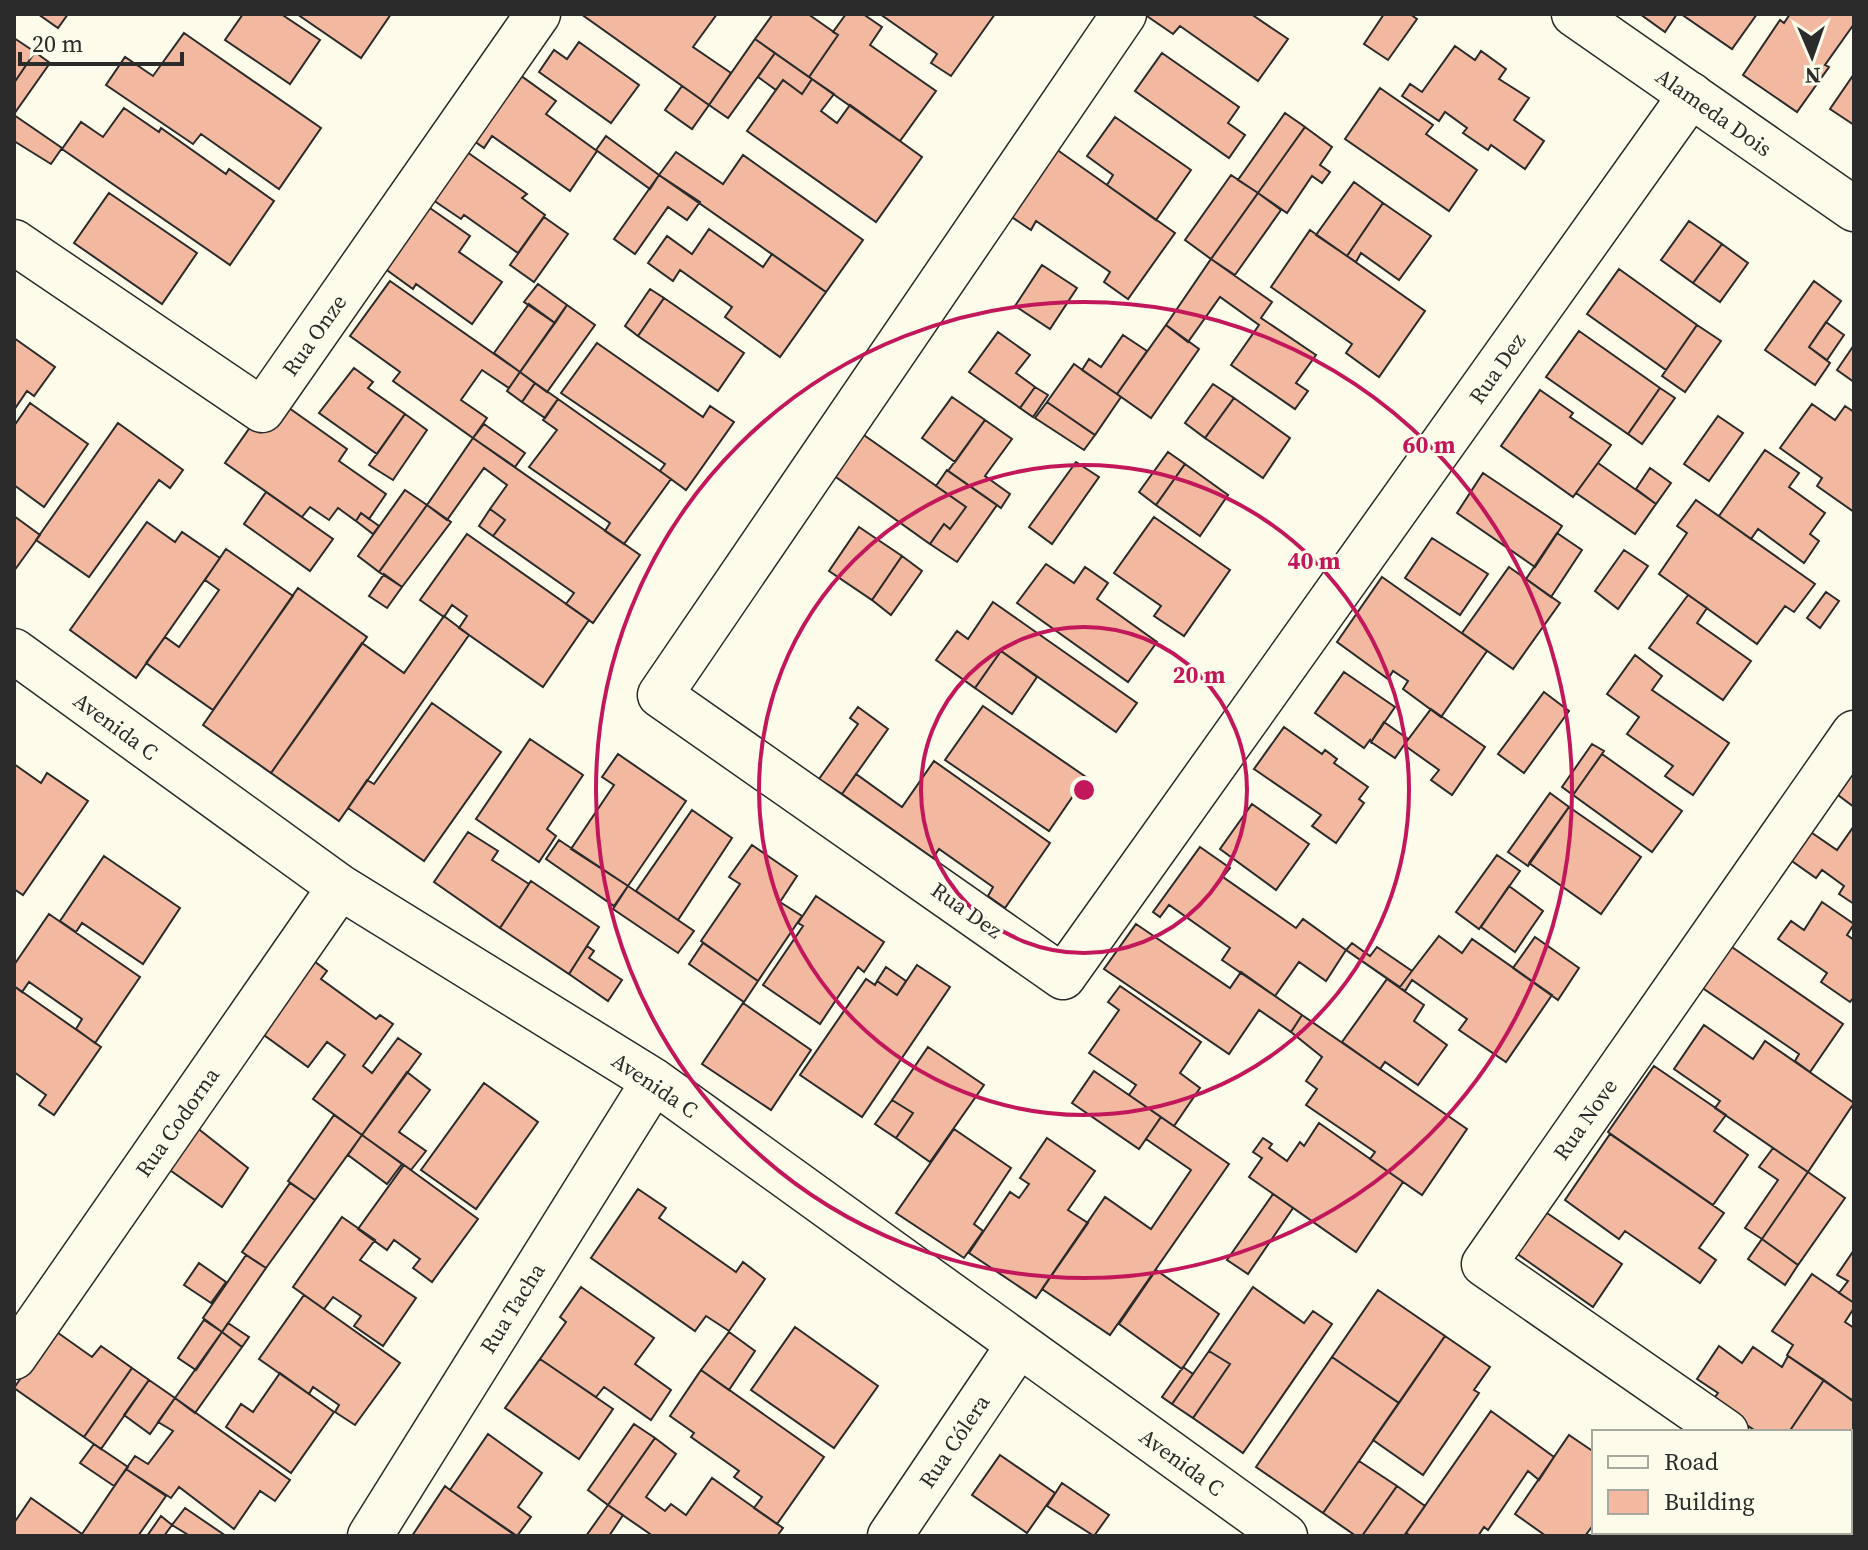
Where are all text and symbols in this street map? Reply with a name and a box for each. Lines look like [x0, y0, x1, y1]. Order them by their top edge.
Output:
scale bar [20, 16, 182, 66]
north arrow [1772, 16, 1852, 96]
text: 20 m [32, 27, 83, 60]
street label: Alameda Dois [1650, 61, 1778, 163]
text: N [1804, 61, 1821, 91]
street label: Rua Onze [275, 288, 353, 382]
street label: Rua Dez [1462, 327, 1532, 409]
text: 60 m [1403, 428, 1456, 461]
text: 40 m [1288, 544, 1341, 577]
text: 20 m [1173, 658, 1226, 691]
street label: Avenida C [68, 685, 164, 767]
centre of rings [1070, 776, 1098, 804]
street label: Rua Dez [926, 875, 1008, 945]
street label: Avenida C [606, 1045, 704, 1125]
street label: Rua Codorna [128, 1060, 226, 1183]
street label: Rua Nove [1546, 1072, 1624, 1166]
street label: Rua Tacha [472, 1256, 552, 1359]
street label: Rua Cólera [912, 1388, 997, 1494]
street label: Avenida C [1134, 1421, 1230, 1503]
legend [1592, 1430, 1852, 1534]
text: Road [1664, 1445, 1719, 1478]
text: Building [1664, 1485, 1755, 1518]

